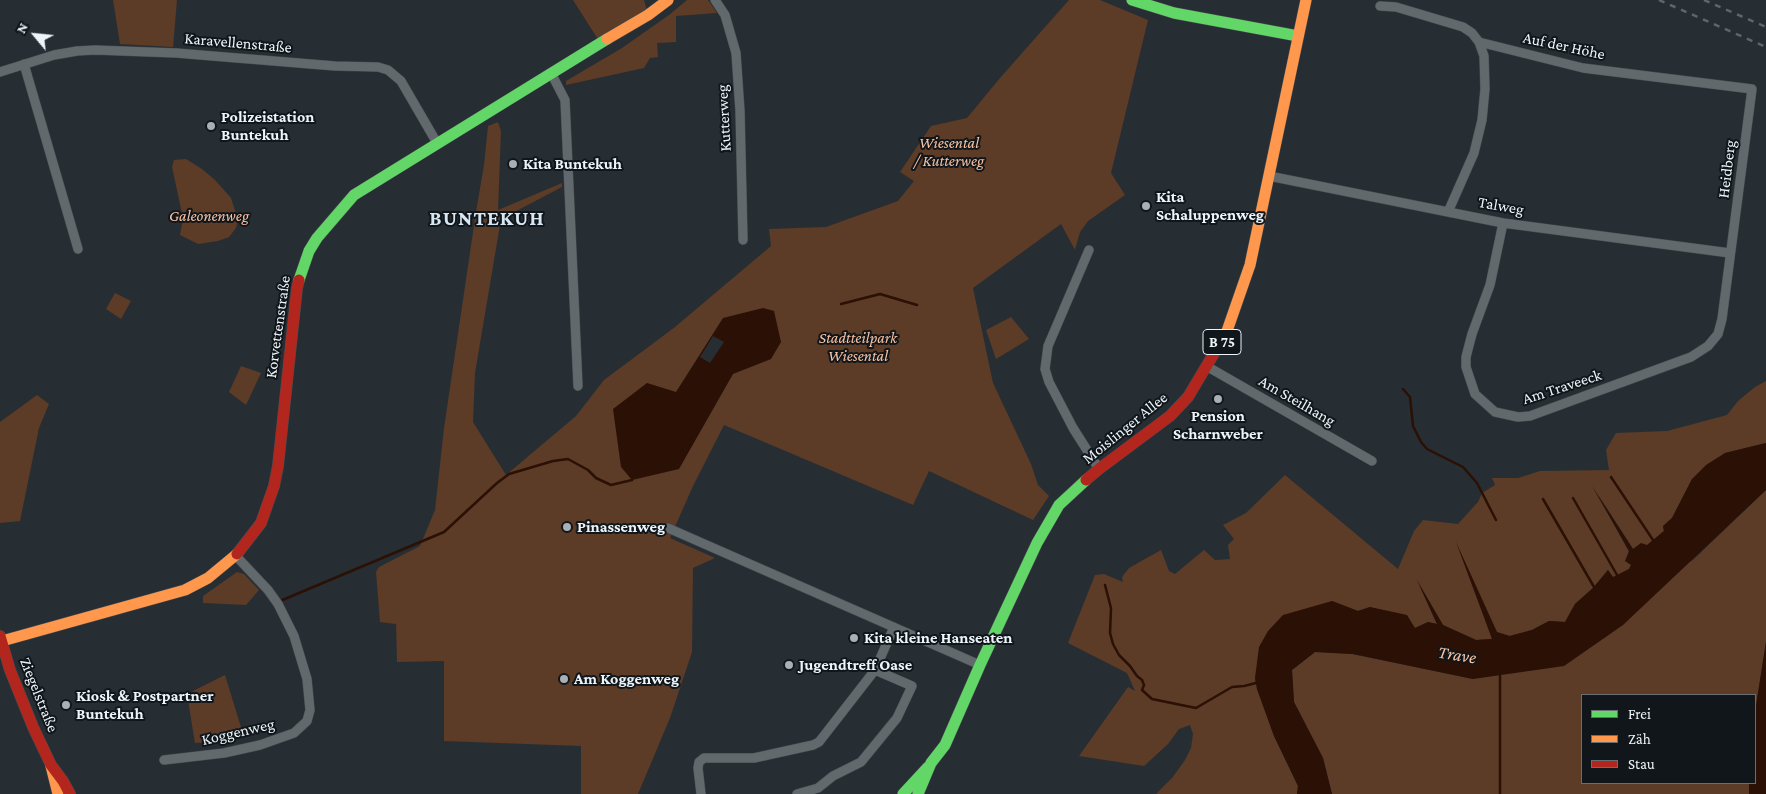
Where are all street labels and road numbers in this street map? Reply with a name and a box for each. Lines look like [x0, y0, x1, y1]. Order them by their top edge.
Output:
street label: Auf der Höhe [1521, 28, 1607, 64]
street label: Karavellenstraße [184, 29, 292, 57]
street label: Kutterweg [713, 84, 735, 152]
street label: Heidberg [1714, 139, 1740, 199]
street label: Talweg [1477, 193, 1525, 219]
street label: Korvettenstraße [261, 275, 295, 379]
road number: B 75 [1203, 330, 1241, 354]
street label: Am Traveeck [1520, 365, 1604, 409]
street label: Am Steilhang [1255, 371, 1339, 431]
street label: Moislinger Allee [1079, 388, 1171, 468]
street label: Ziegelstraße [15, 655, 63, 735]
street label: Koggenweg [200, 714, 276, 750]

